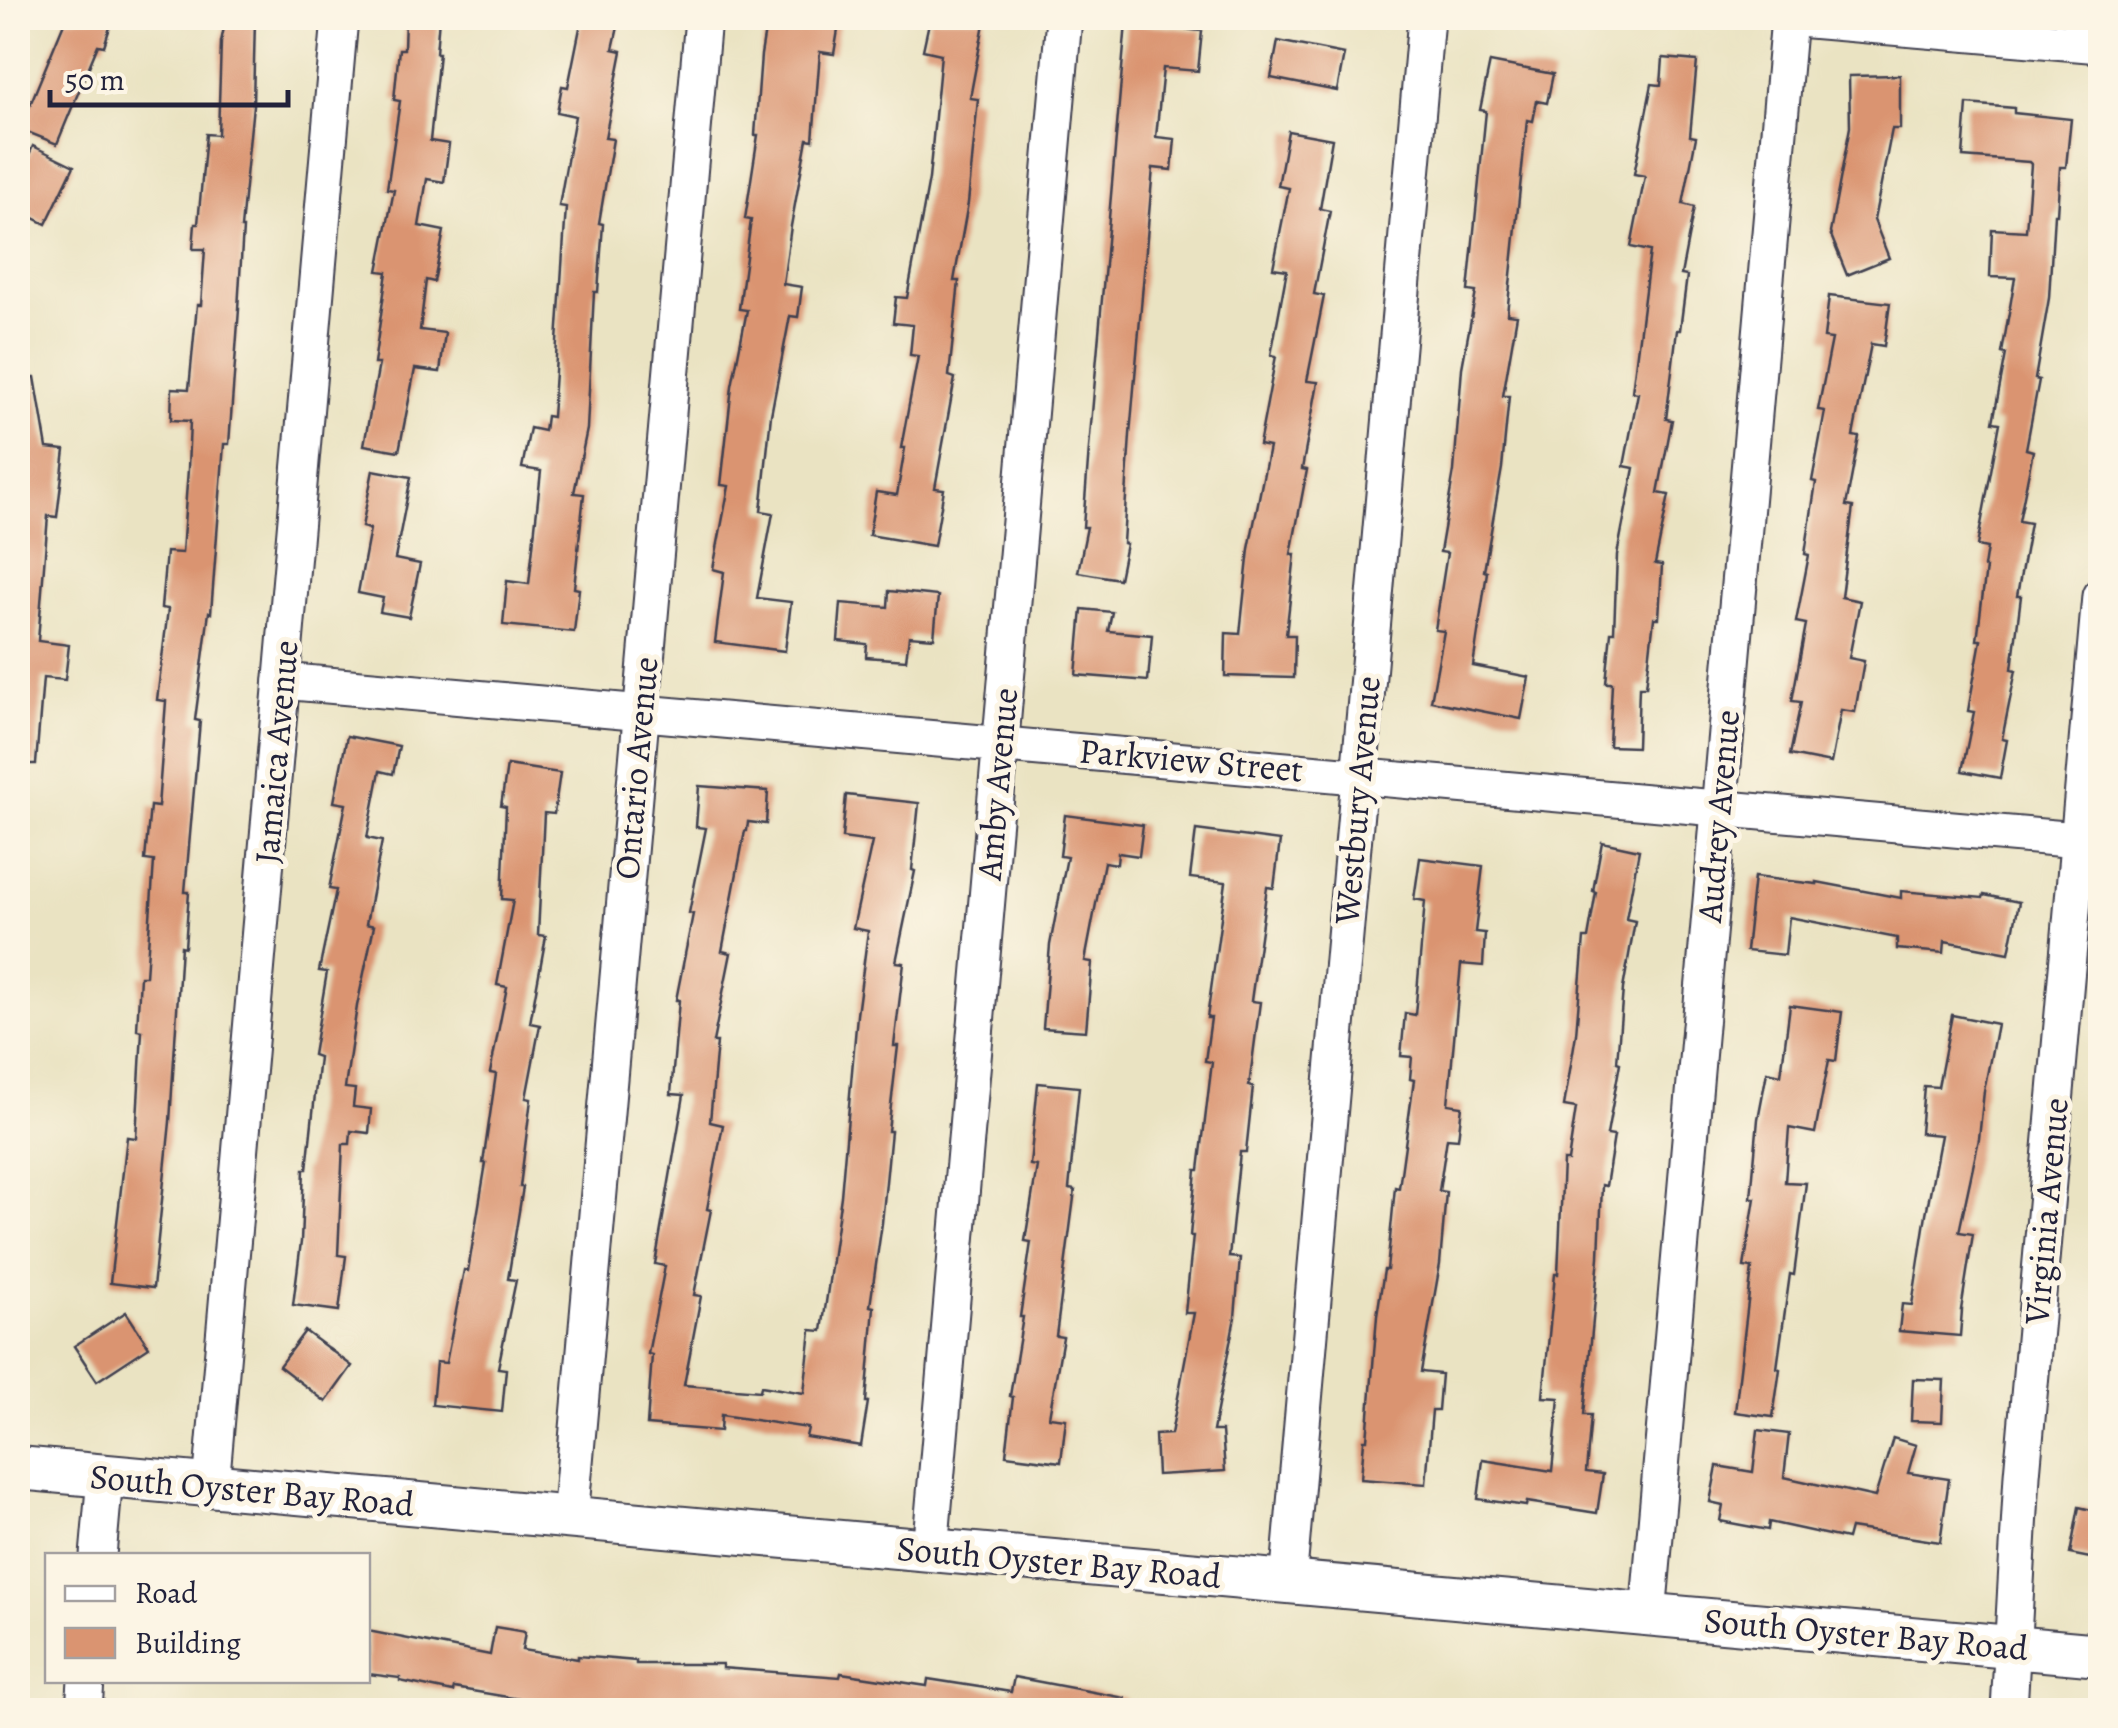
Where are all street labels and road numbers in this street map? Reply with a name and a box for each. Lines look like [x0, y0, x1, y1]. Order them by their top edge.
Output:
street label: Jamaica Avenue [242, 638, 310, 866]
street label: Ontario Avenue [602, 655, 670, 881]
street label: Westbury Avenue [1322, 674, 1392, 927]
street label: Amby Avenue [965, 686, 1029, 883]
street label: Audrey Avenue [1685, 708, 1751, 925]
street label: Parkview Street [1077, 726, 1305, 794]
street label: Virginia Avenue [2012, 1096, 2080, 1327]
street label: South Oyster Bay Road [88, 1452, 416, 1528]
street label: South Oyster Bay Road [895, 1524, 1223, 1600]
street label: South Oyster Bay Road [1702, 1596, 2030, 1672]

